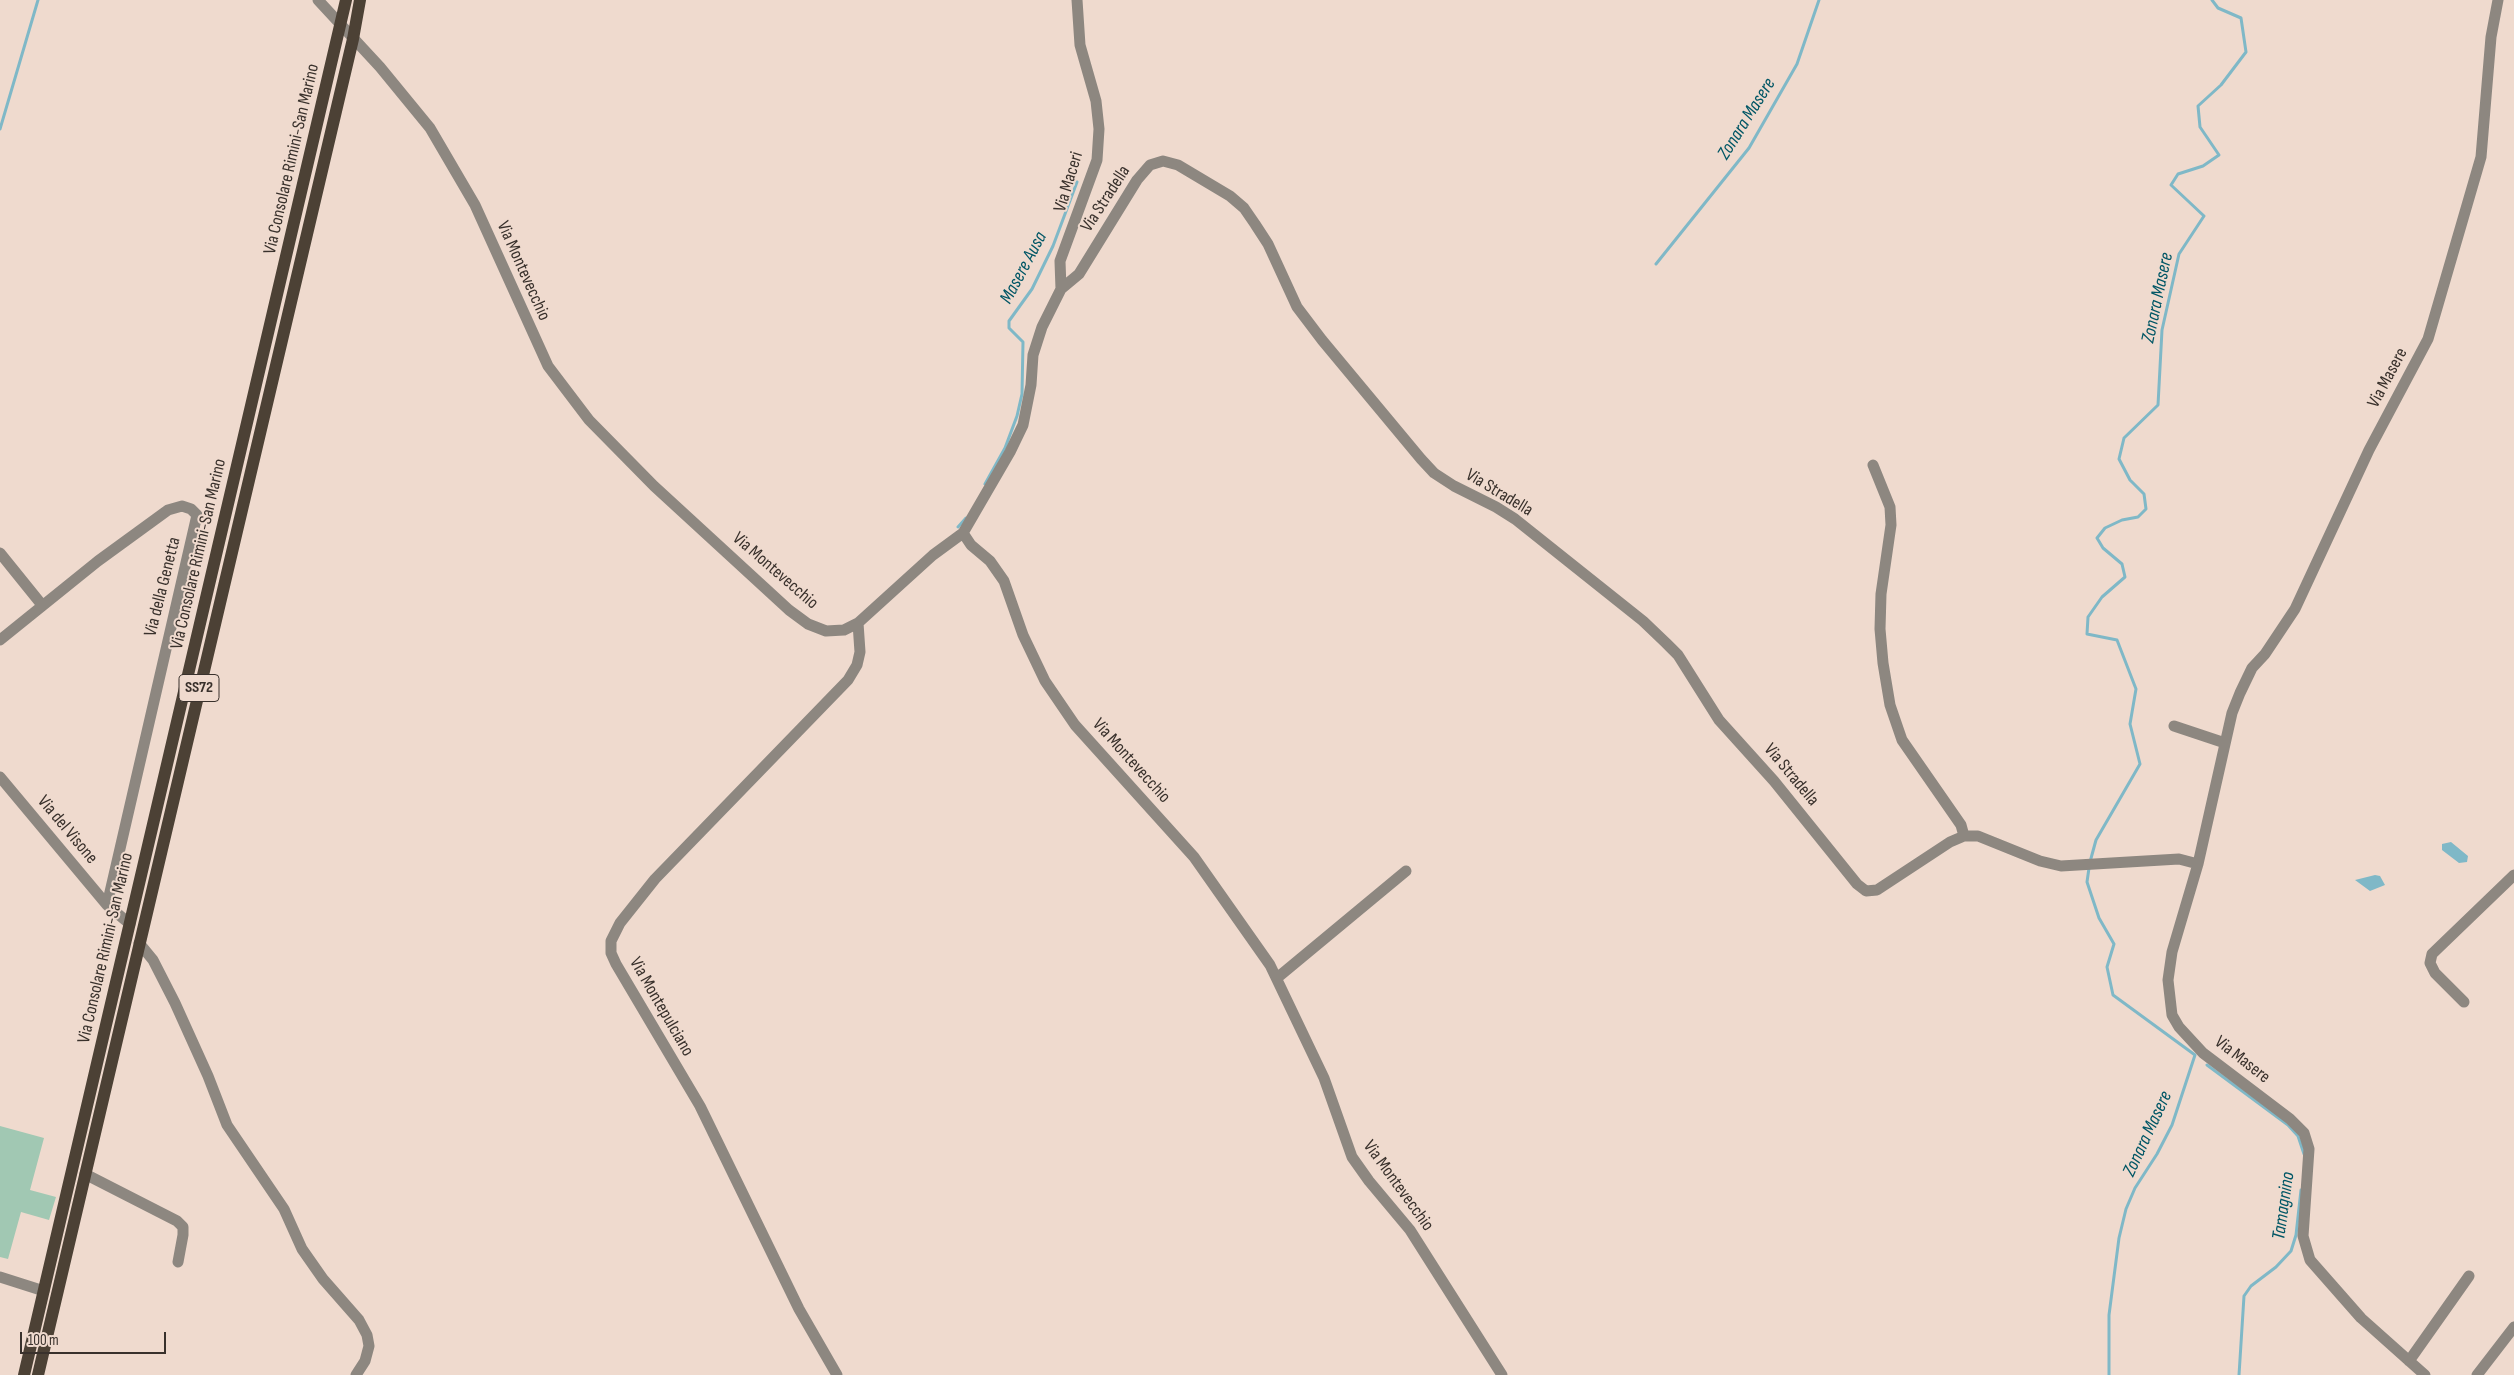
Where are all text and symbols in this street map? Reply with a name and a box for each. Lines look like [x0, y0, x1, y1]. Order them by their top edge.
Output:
street label: Via Consolare Rimini-San Marino [260, 62, 324, 256]
water label: Zonara Masere [1713, 74, 1781, 164]
street label: Via Maceri [1050, 149, 1088, 215]
street label: Via Stradella [1077, 162, 1135, 236]
street label: Via Montevecchio [491, 218, 555, 324]
water label: Masere Ausa [996, 228, 1052, 308]
water label: Zonara Masere [2137, 251, 2179, 345]
street label: Via Masere [2363, 344, 2413, 412]
street label: Via Consolare Rimini-San Marino [167, 457, 231, 651]
street label: Via Stradella [1461, 465, 1537, 521]
street label: Via Montevecchio [728, 528, 822, 614]
street label: Via della Genetta [140, 535, 186, 639]
road number: SS72 [179, 674, 219, 701]
street label: Via Montevecchio [1087, 714, 1175, 808]
street label: Via Stradella [1759, 739, 1823, 811]
street label: Via del Visone [32, 791, 102, 869]
street label: Via Consolare Rimini-San Marino [74, 851, 138, 1045]
street label: Via Montepulciano [624, 954, 698, 1060]
street label: Via Masere [2210, 1032, 2274, 1088]
water label: Zonara Masere [2118, 1088, 2178, 1180]
street label: Via Montevecchio [1358, 1137, 1438, 1235]
water label: Tamagnino [2268, 1171, 2300, 1241]
scale bar [22, 1322, 169, 1354]
text: 100 m [28, 1331, 59, 1350]

